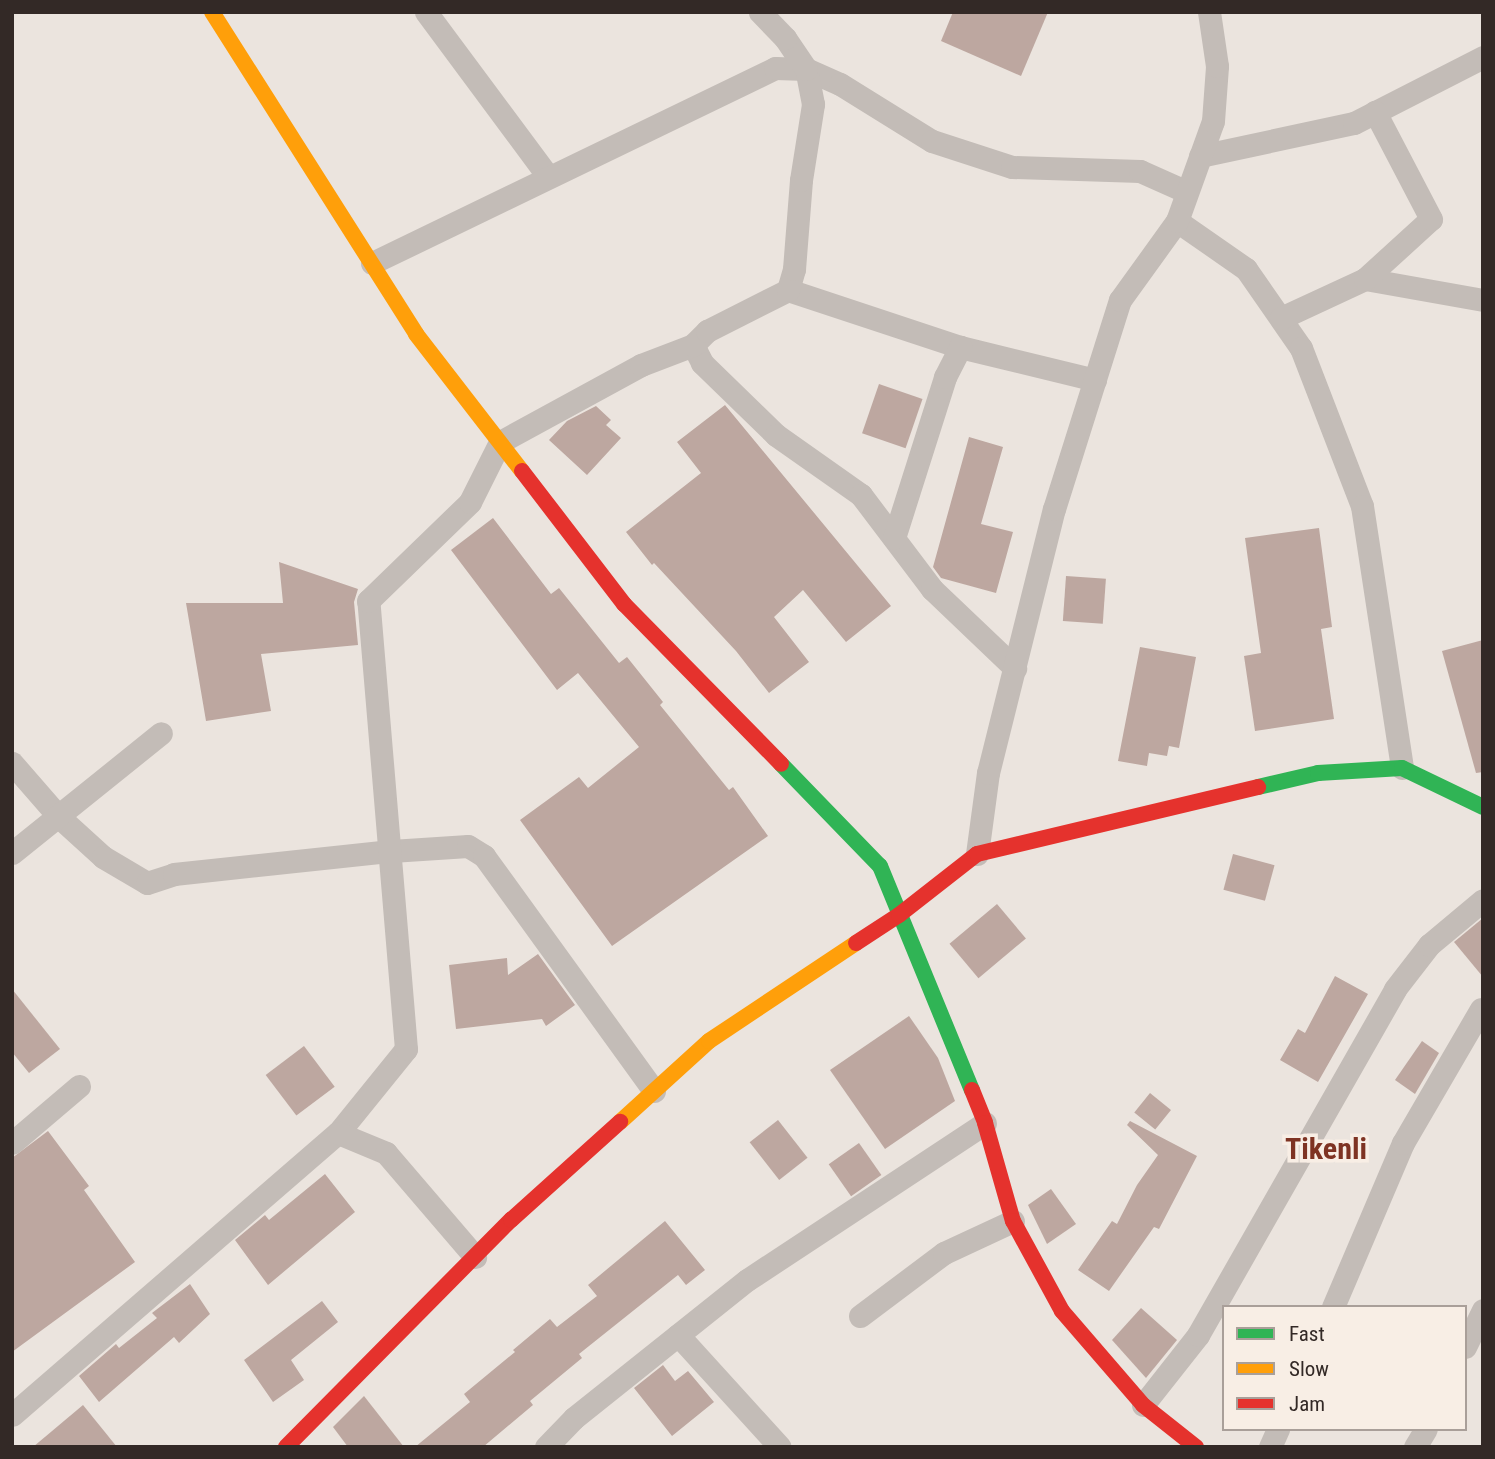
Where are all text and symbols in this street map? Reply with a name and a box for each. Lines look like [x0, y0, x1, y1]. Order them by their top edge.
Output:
district label: Tikenli [1285, 1131, 1367, 1167]
legend [1222, 1305, 1467, 1431]
text: Fast [1289, 1322, 1325, 1346]
text: Slow [1289, 1357, 1329, 1381]
text: Jam [1289, 1392, 1325, 1416]

